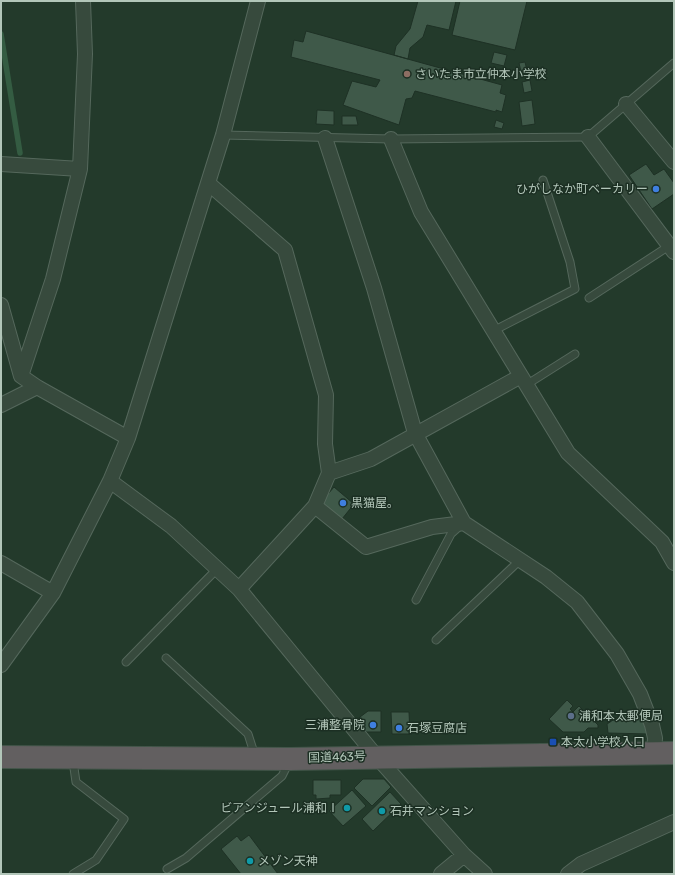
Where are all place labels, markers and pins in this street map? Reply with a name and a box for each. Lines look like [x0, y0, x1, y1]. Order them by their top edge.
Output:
place label: さいたま市立仲本小学校 [415, 67, 547, 81]
marker: さいたま市立仲本小学校 [402, 69, 412, 79]
place label: ひがしなか町ベーカリー [516, 182, 648, 196]
marker: ひがしなか町ベーカリー [651, 184, 661, 194]
place label: 黒猫屋。 [351, 496, 399, 510]
marker: 黒猫屋。 [338, 498, 348, 508]
place label: 浦和本太郵便局 [579, 709, 663, 723]
marker: 浦和本太郵便局 [566, 711, 576, 721]
place label: 三浦整骨院 [305, 718, 365, 732]
marker: 三浦整骨院 [368, 720, 378, 730]
place label: 石塚豆腐店 [407, 721, 467, 735]
marker: 石塚豆腐店 [394, 723, 404, 733]
place label: 本太小学校入口 [561, 735, 645, 749]
marker: 本太小学校入口 [548, 737, 558, 747]
place label: ビアンジュール浦和Ⅰ [220, 801, 339, 815]
marker: ビアンジュール浦和Ⅰ [342, 803, 352, 813]
place label: 石井マンション [390, 804, 474, 818]
marker: 石井マンション [377, 806, 387, 816]
place label: メゾン天神 [258, 854, 318, 868]
marker: メゾン天神 [245, 856, 255, 866]

